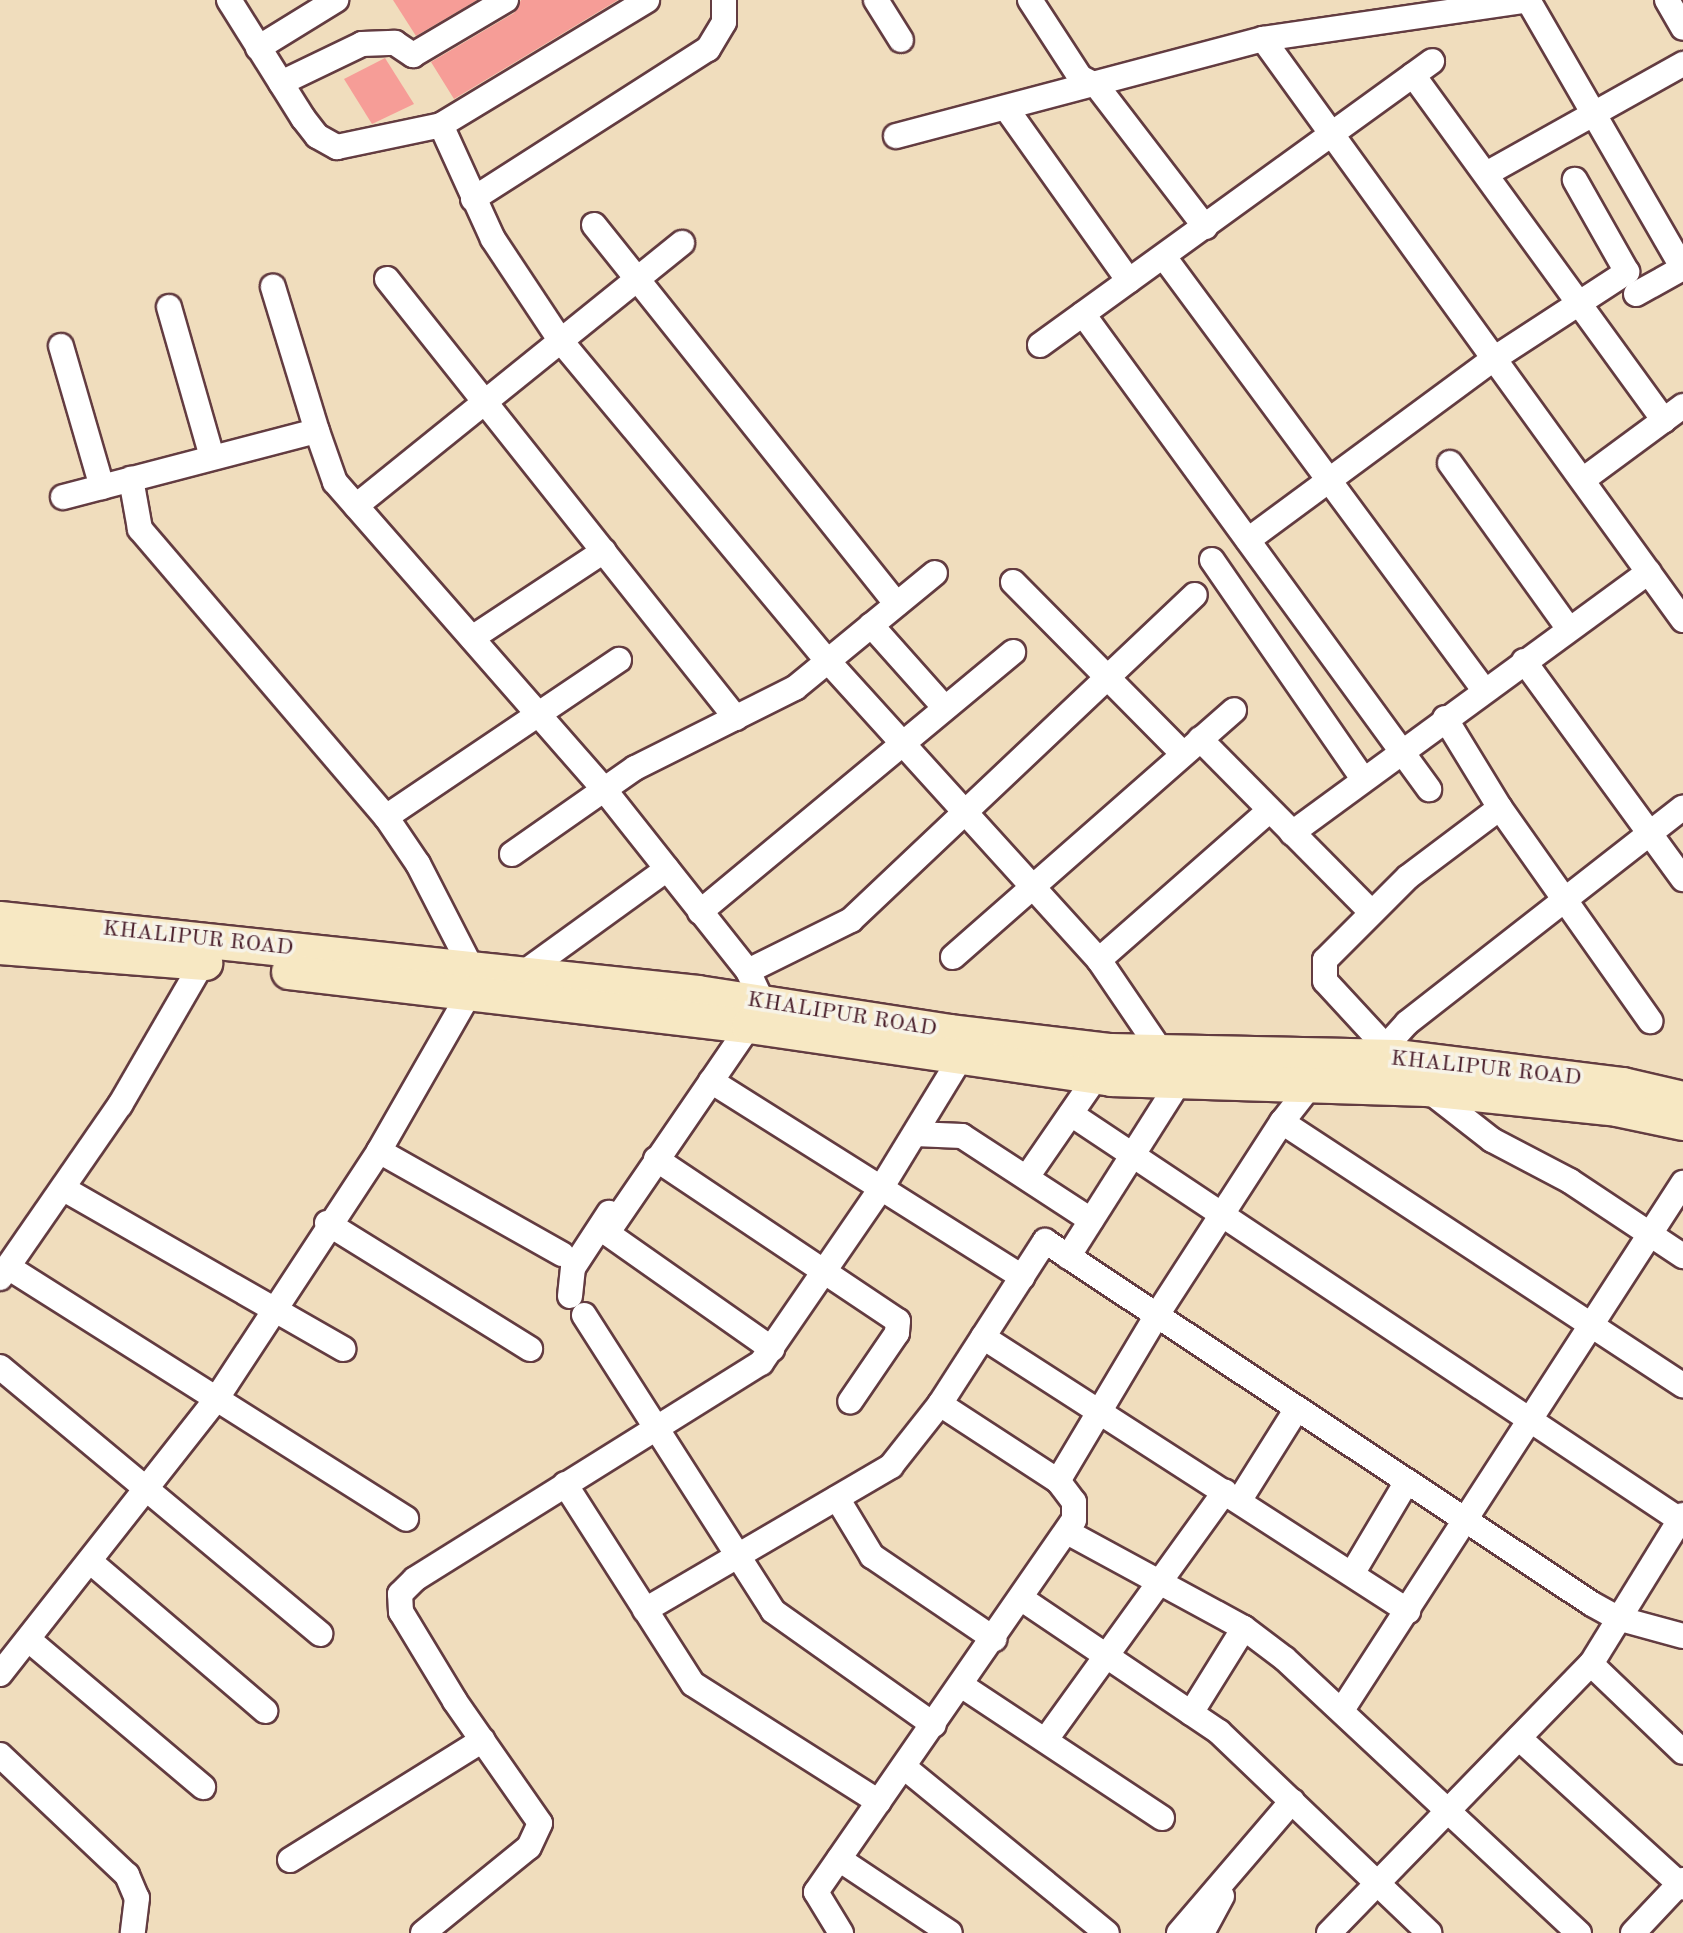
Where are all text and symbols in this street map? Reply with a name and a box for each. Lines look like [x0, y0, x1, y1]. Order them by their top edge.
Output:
street label: KHALIPUR ROAD [101, 916, 295, 962]
street label: KHALIPUR ROAD [745, 987, 939, 1043]
street label: KHALIPUR ROAD [1389, 1046, 1583, 1092]

